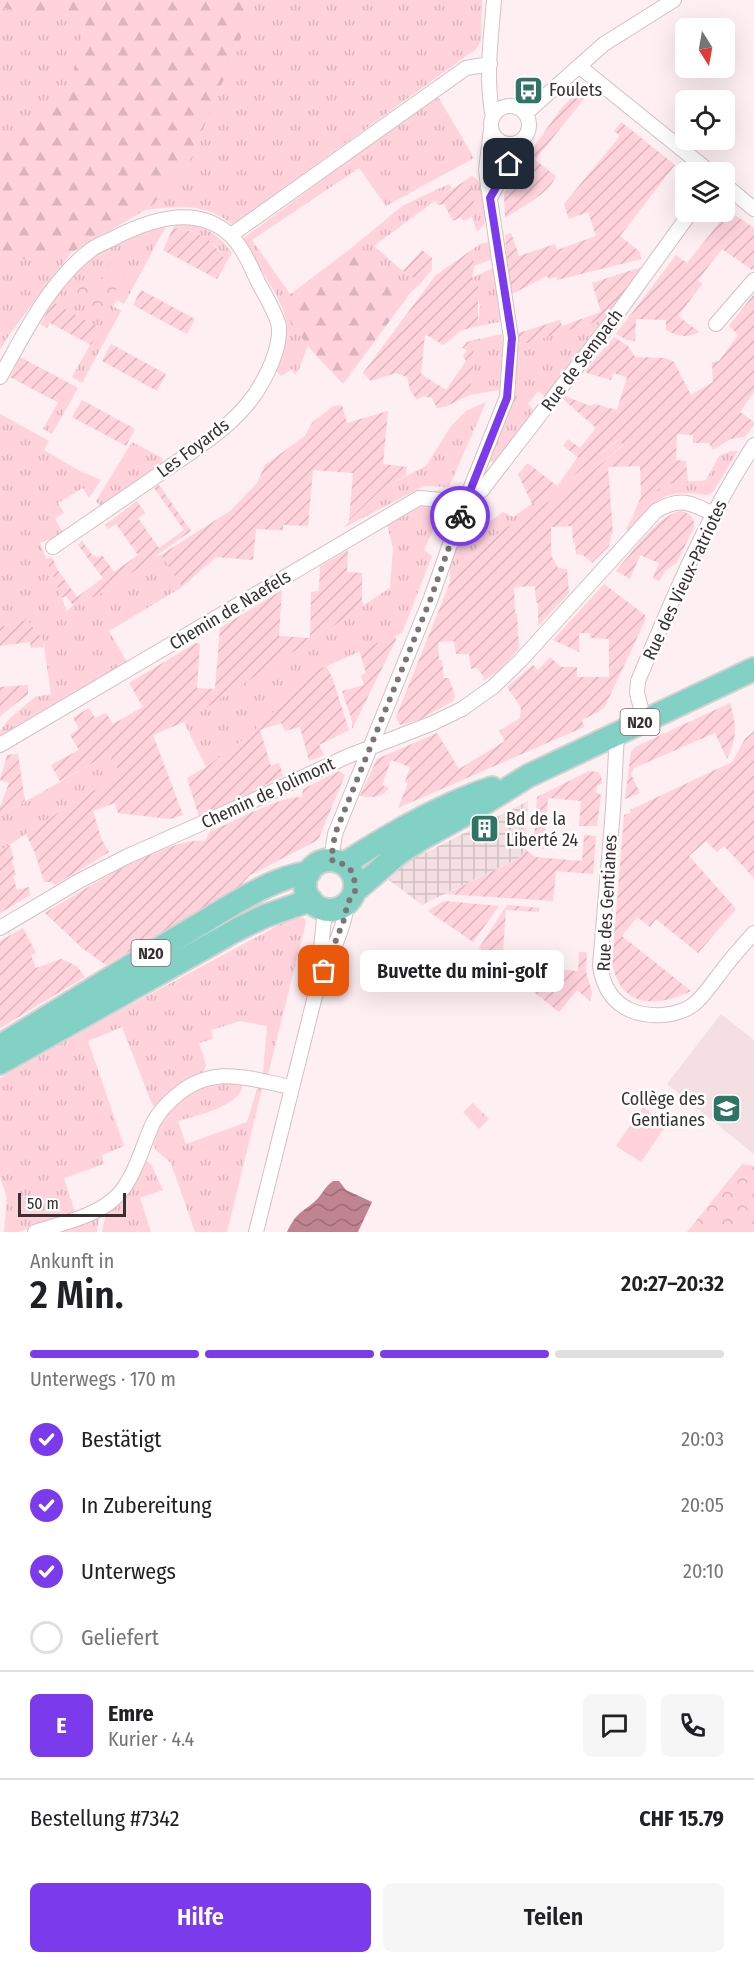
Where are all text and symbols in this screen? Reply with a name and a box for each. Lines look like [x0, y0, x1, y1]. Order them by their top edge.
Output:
north arrow [675, 18, 735, 78]
map controls [675, 18, 735, 222]
bus stop icon: Foulets [512, 74, 544, 106]
place label: Foulets [549, 79, 603, 101]
button: locate [675, 90, 735, 150]
pin [483, 138, 534, 189]
icon: home [492, 147, 525, 180]
button: layers [675, 162, 735, 222]
street label: Rue de Sempach [536, 305, 628, 415]
street label: Les Foyards [153, 414, 234, 482]
courier [430, 486, 490, 546]
street label: Rue des Vieux-Patriotes [638, 496, 732, 664]
icon: bike [444, 500, 477, 533]
street label: Chemin de Naefels [165, 565, 295, 655]
road number: N20 [620, 709, 660, 735]
street label: Chemin de Jolimont [198, 752, 338, 834]
place label: Bd de la Liberté 24 [506, 808, 579, 851]
building icon: Bd de la Liberté 24 [469, 813, 501, 845]
street label: Rue des Gentianes [592, 834, 622, 972]
road number: N20 [132, 940, 170, 966]
pin [298, 945, 349, 996]
callout: Buvette du mini-golf [360, 950, 564, 992]
icon: bag [307, 954, 340, 987]
text: Buvette du mini-golf [377, 959, 547, 983]
place label: Collège des Gentianes [621, 1088, 705, 1131]
school or university icon: Collège des Gentianes [710, 1093, 742, 1125]
scale bar [18, 1190, 126, 1218]
text: 50 m [27, 1194, 59, 1213]
text: Ankunft in [30, 1249, 114, 1273]
text: 20:27–20:32 [621, 1270, 724, 1297]
text: 2 Min. [30, 1272, 124, 1318]
text: Unterwegs · 170 m [30, 1367, 176, 1391]
icon: check [30, 1423, 63, 1456]
text: Bestätigt [81, 1426, 161, 1453]
text: 20:03 [681, 1427, 724, 1451]
icon: check [30, 1489, 63, 1522]
text: In Zubereitung [81, 1492, 212, 1519]
text: 20:05 [681, 1493, 724, 1517]
icon: check [30, 1555, 63, 1588]
text: Unterwegs [81, 1558, 176, 1585]
text: 20:10 [683, 1559, 724, 1583]
text: Geliefert [81, 1624, 159, 1651]
button: chat [583, 1694, 646, 1757]
button: phone [661, 1694, 724, 1757]
text: Emre [108, 1700, 154, 1727]
text: E [56, 1712, 67, 1739]
text: Kurier · 4.4 [108, 1727, 194, 1751]
text: Bestellung #7342 [30, 1805, 179, 1832]
text: CHF 15.79 [639, 1805, 724, 1832]
button: Hilfe [30, 1883, 371, 1952]
button: Teilen [383, 1883, 724, 1952]

